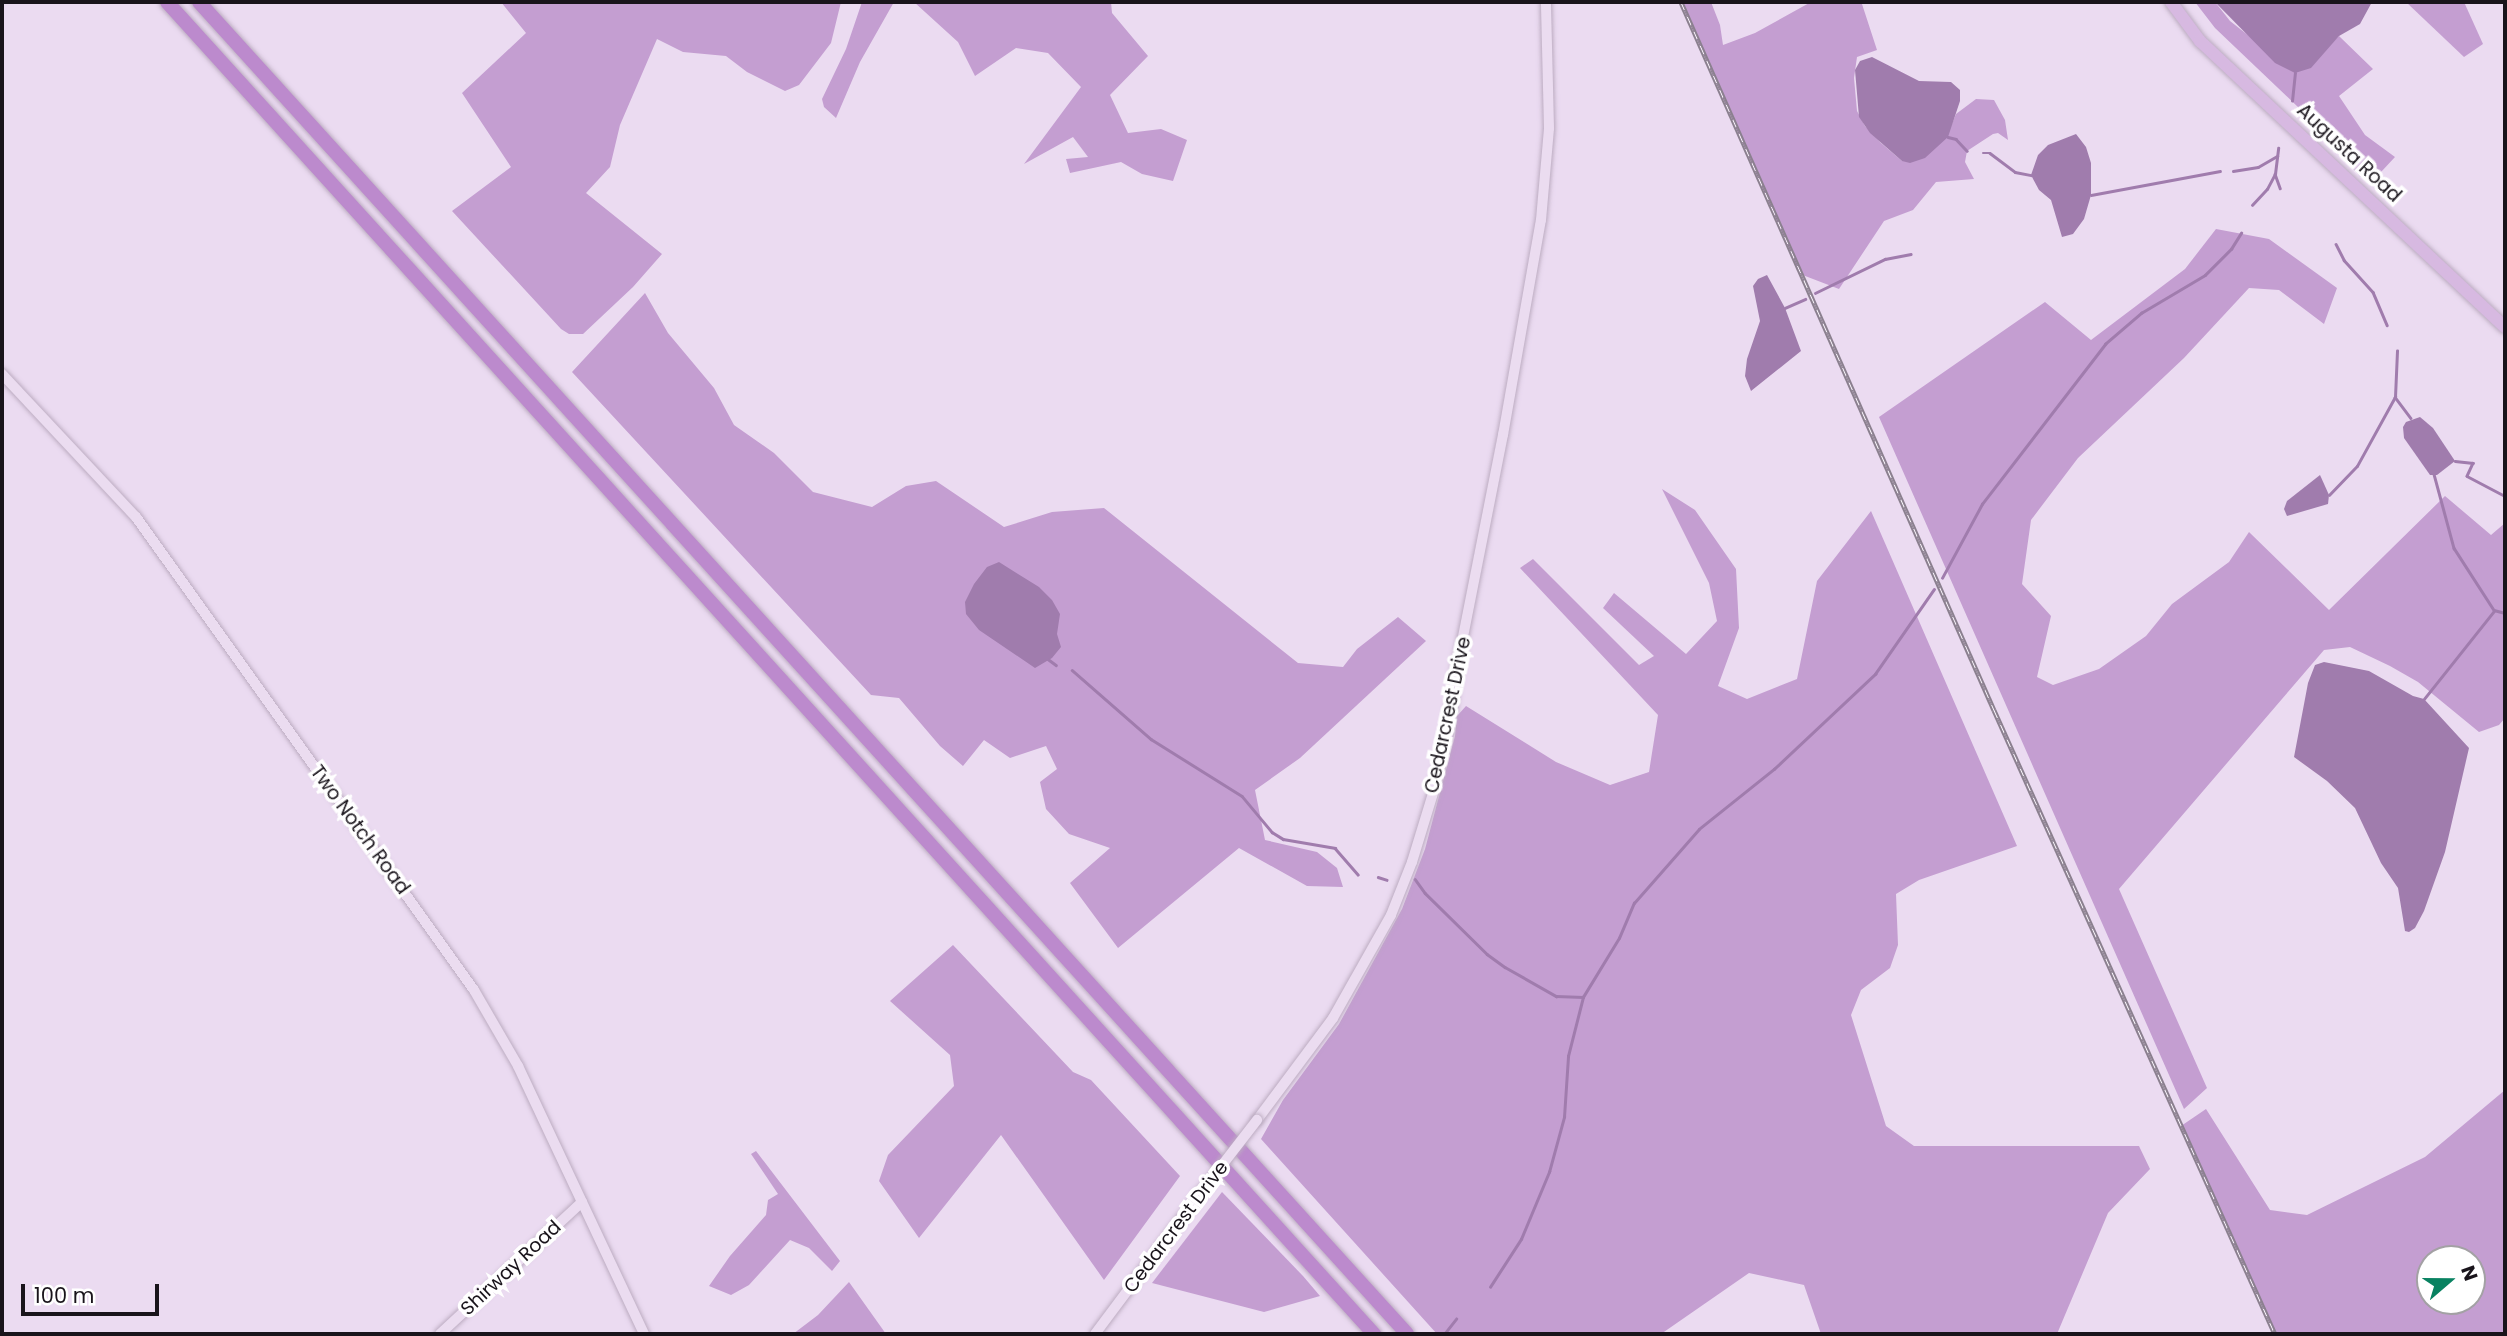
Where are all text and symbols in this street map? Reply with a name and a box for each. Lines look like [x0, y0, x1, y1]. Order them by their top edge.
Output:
street label: Augusta Road [2292, 99, 2406, 207]
street label: Cedarcrest Drive [1420, 635, 1476, 795]
street label: Two Notch Road [306, 761, 414, 899]
street label: Cedarcrest Drive [1119, 1157, 1233, 1297]
street label: Shirway Road [456, 1216, 566, 1320]
north arrow [2416, 1245, 2486, 1315]
text: N [2454, 1262, 2484, 1285]
scale bar [24, 1270, 163, 1314]
text: 100 m [34, 1281, 94, 1310]

